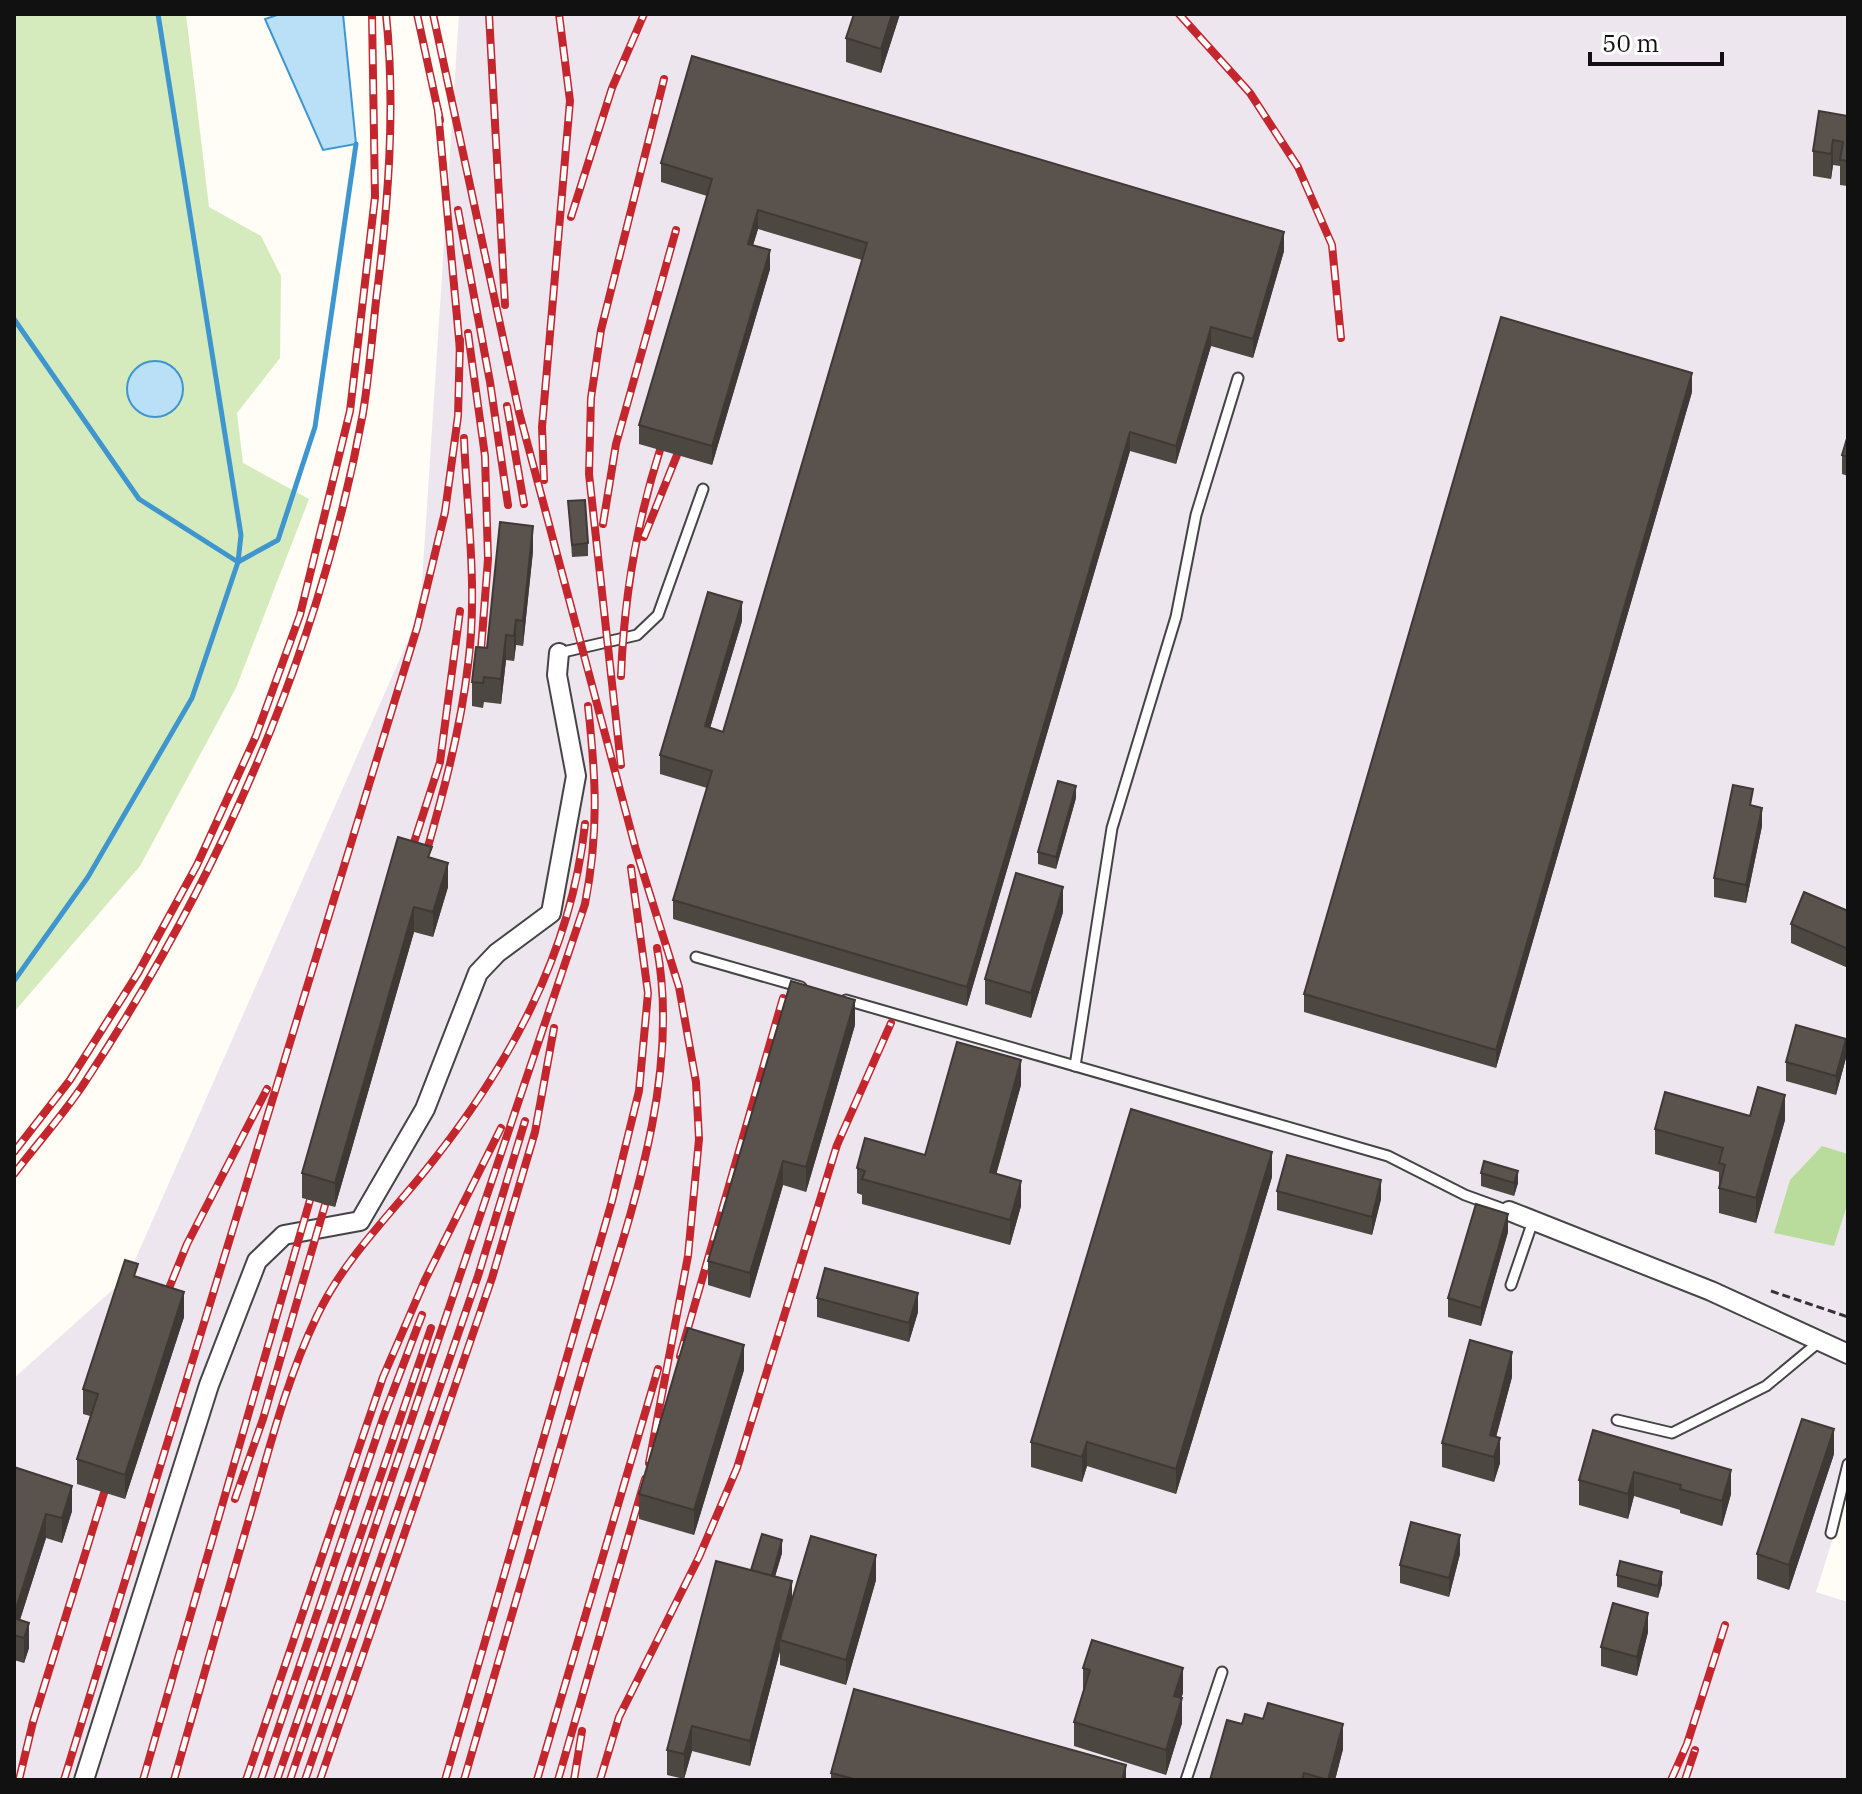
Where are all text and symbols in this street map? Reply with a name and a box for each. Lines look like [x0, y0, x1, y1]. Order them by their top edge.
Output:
scale bar [1590, 16, 1722, 66]
text: 50 m [1602, 27, 1659, 59]

